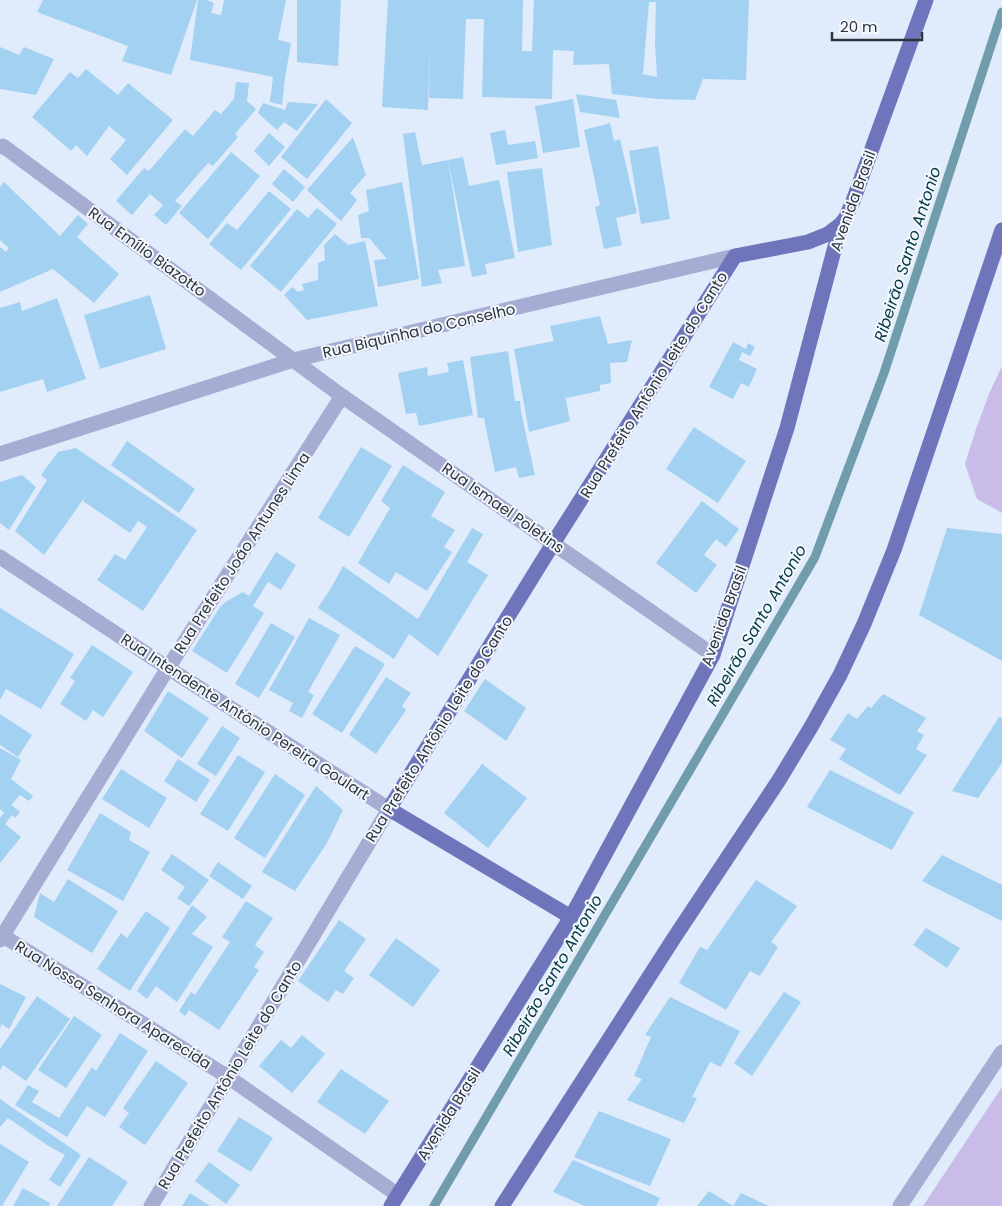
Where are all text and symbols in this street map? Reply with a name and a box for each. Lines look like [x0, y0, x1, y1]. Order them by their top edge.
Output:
scale bar [832, 10, 922, 42]
text: 20 m [840, 16, 878, 37]
street label: Avenida Brasil [825, 148, 880, 254]
water label: Ribeirão Santo Antonio [868, 164, 947, 345]
street label: Rua Emílio Biazotto [84, 202, 210, 301]
street label: Rua Prefeito Antônio Leite do Canto [575, 267, 732, 502]
street label: Rua Biquinha do Conselho [321, 298, 517, 363]
street label: Rua Prefeito João Antunes Lima [169, 448, 315, 657]
street label: Rua Ismael Poletins [438, 457, 569, 558]
water label: Ribeirão Santo Antonio [701, 540, 812, 710]
street label: Avenida Brasil [696, 563, 751, 669]
street label: Rua Prefeito Antônio Leite do Canto [360, 611, 517, 846]
street label: Rua Intendente Antônio Pereira Goulart [117, 628, 373, 805]
water label: Ribeirão Santo Antonio [497, 890, 608, 1060]
street label: Rua Nossa Senhora Aparecida [11, 935, 215, 1074]
street label: Rua Prefeito Antônio Leite do Canto [153, 956, 306, 1193]
street label: Avenida Brasil [412, 1063, 485, 1164]

